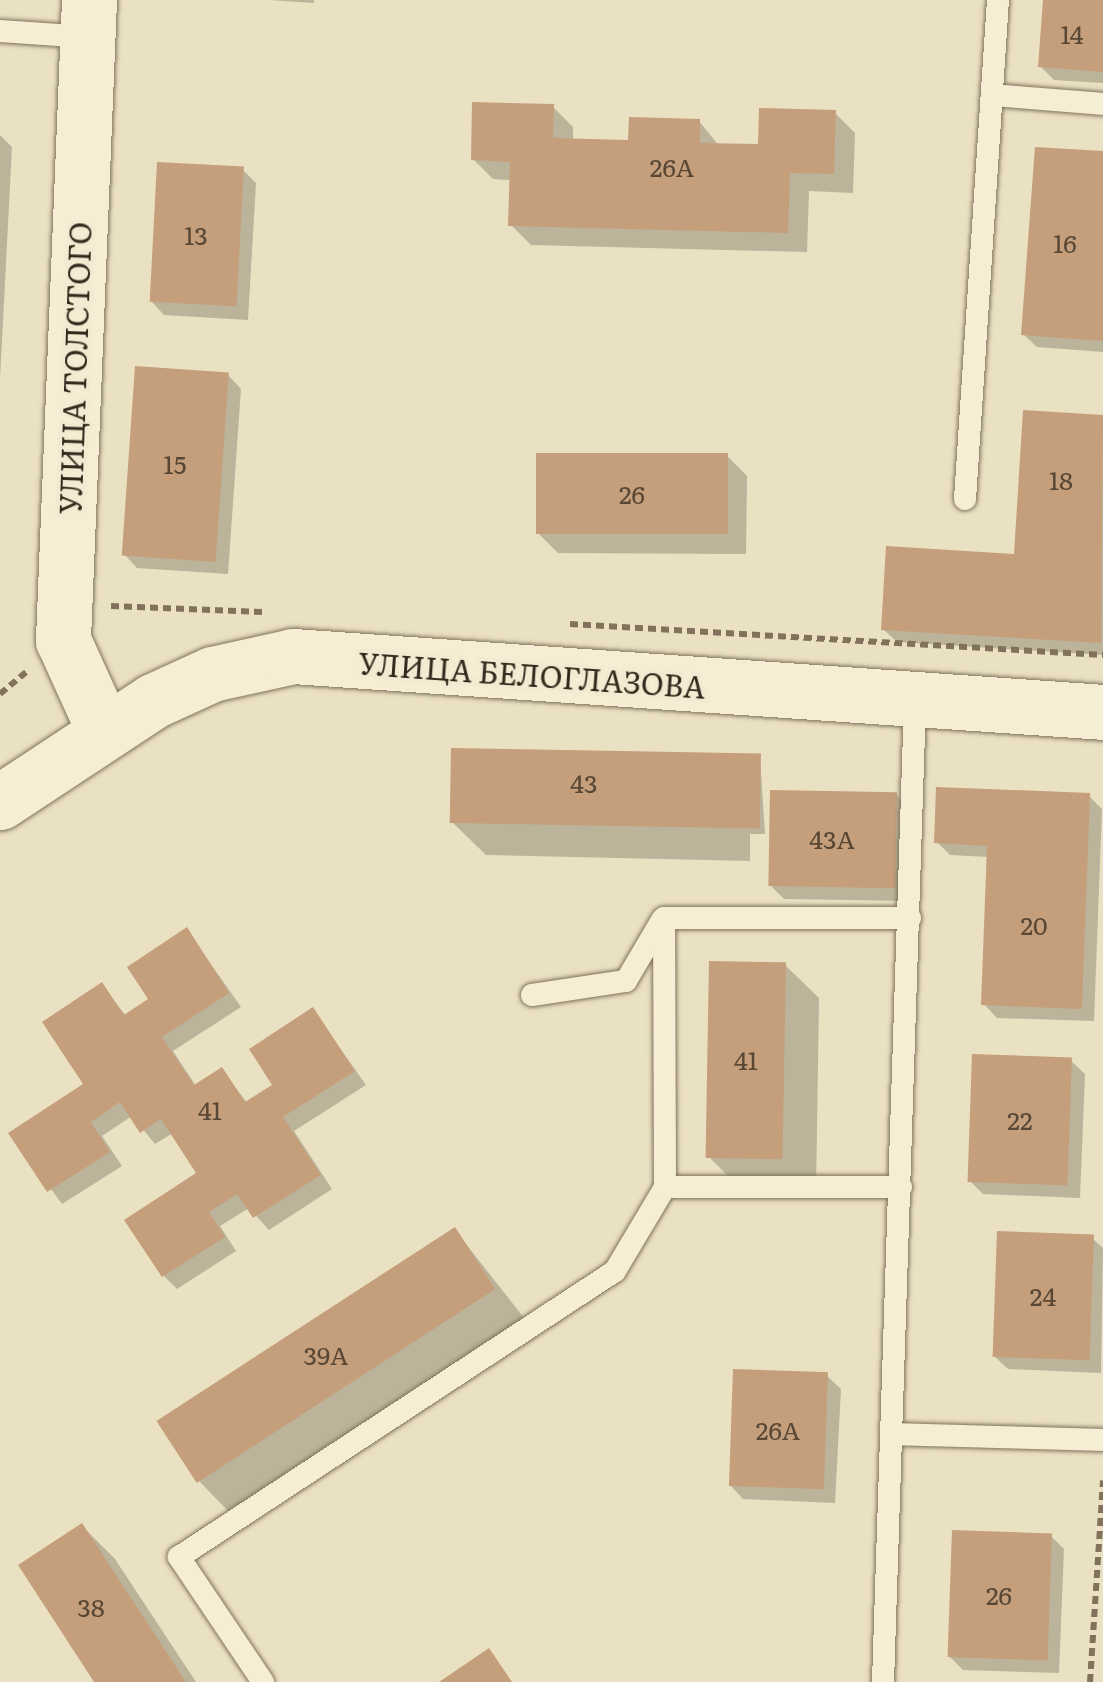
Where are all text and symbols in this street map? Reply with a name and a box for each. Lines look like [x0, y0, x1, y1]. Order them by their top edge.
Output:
house number: 14 [1061, 19, 1083, 49]
house number: 26А [650, 152, 694, 182]
house number: 13 [184, 220, 208, 250]
street label: УЛИЦА ТОЛСТОГО [51, 221, 97, 515]
house number: 16 [1053, 228, 1077, 258]
house number: 15 [164, 449, 186, 479]
house number: 18 [1049, 465, 1073, 495]
house number: 26 [619, 479, 645, 509]
street label: УЛИЦА БЕЛОГЛАЗОВА [357, 644, 707, 704]
house number: 43 [570, 768, 598, 798]
house number: 43А [809, 824, 855, 854]
house number: 20 [1020, 910, 1048, 940]
house number: 41 [734, 1045, 758, 1075]
house number: 41 [198, 1095, 222, 1125]
house number: 22 [1007, 1105, 1033, 1135]
house number: 24 [1030, 1281, 1056, 1311]
house number: 39А [304, 1340, 348, 1370]
house number: 26А [756, 1415, 800, 1445]
house number: 26 [986, 1580, 1012, 1610]
house number: 38 [77, 1592, 105, 1622]

